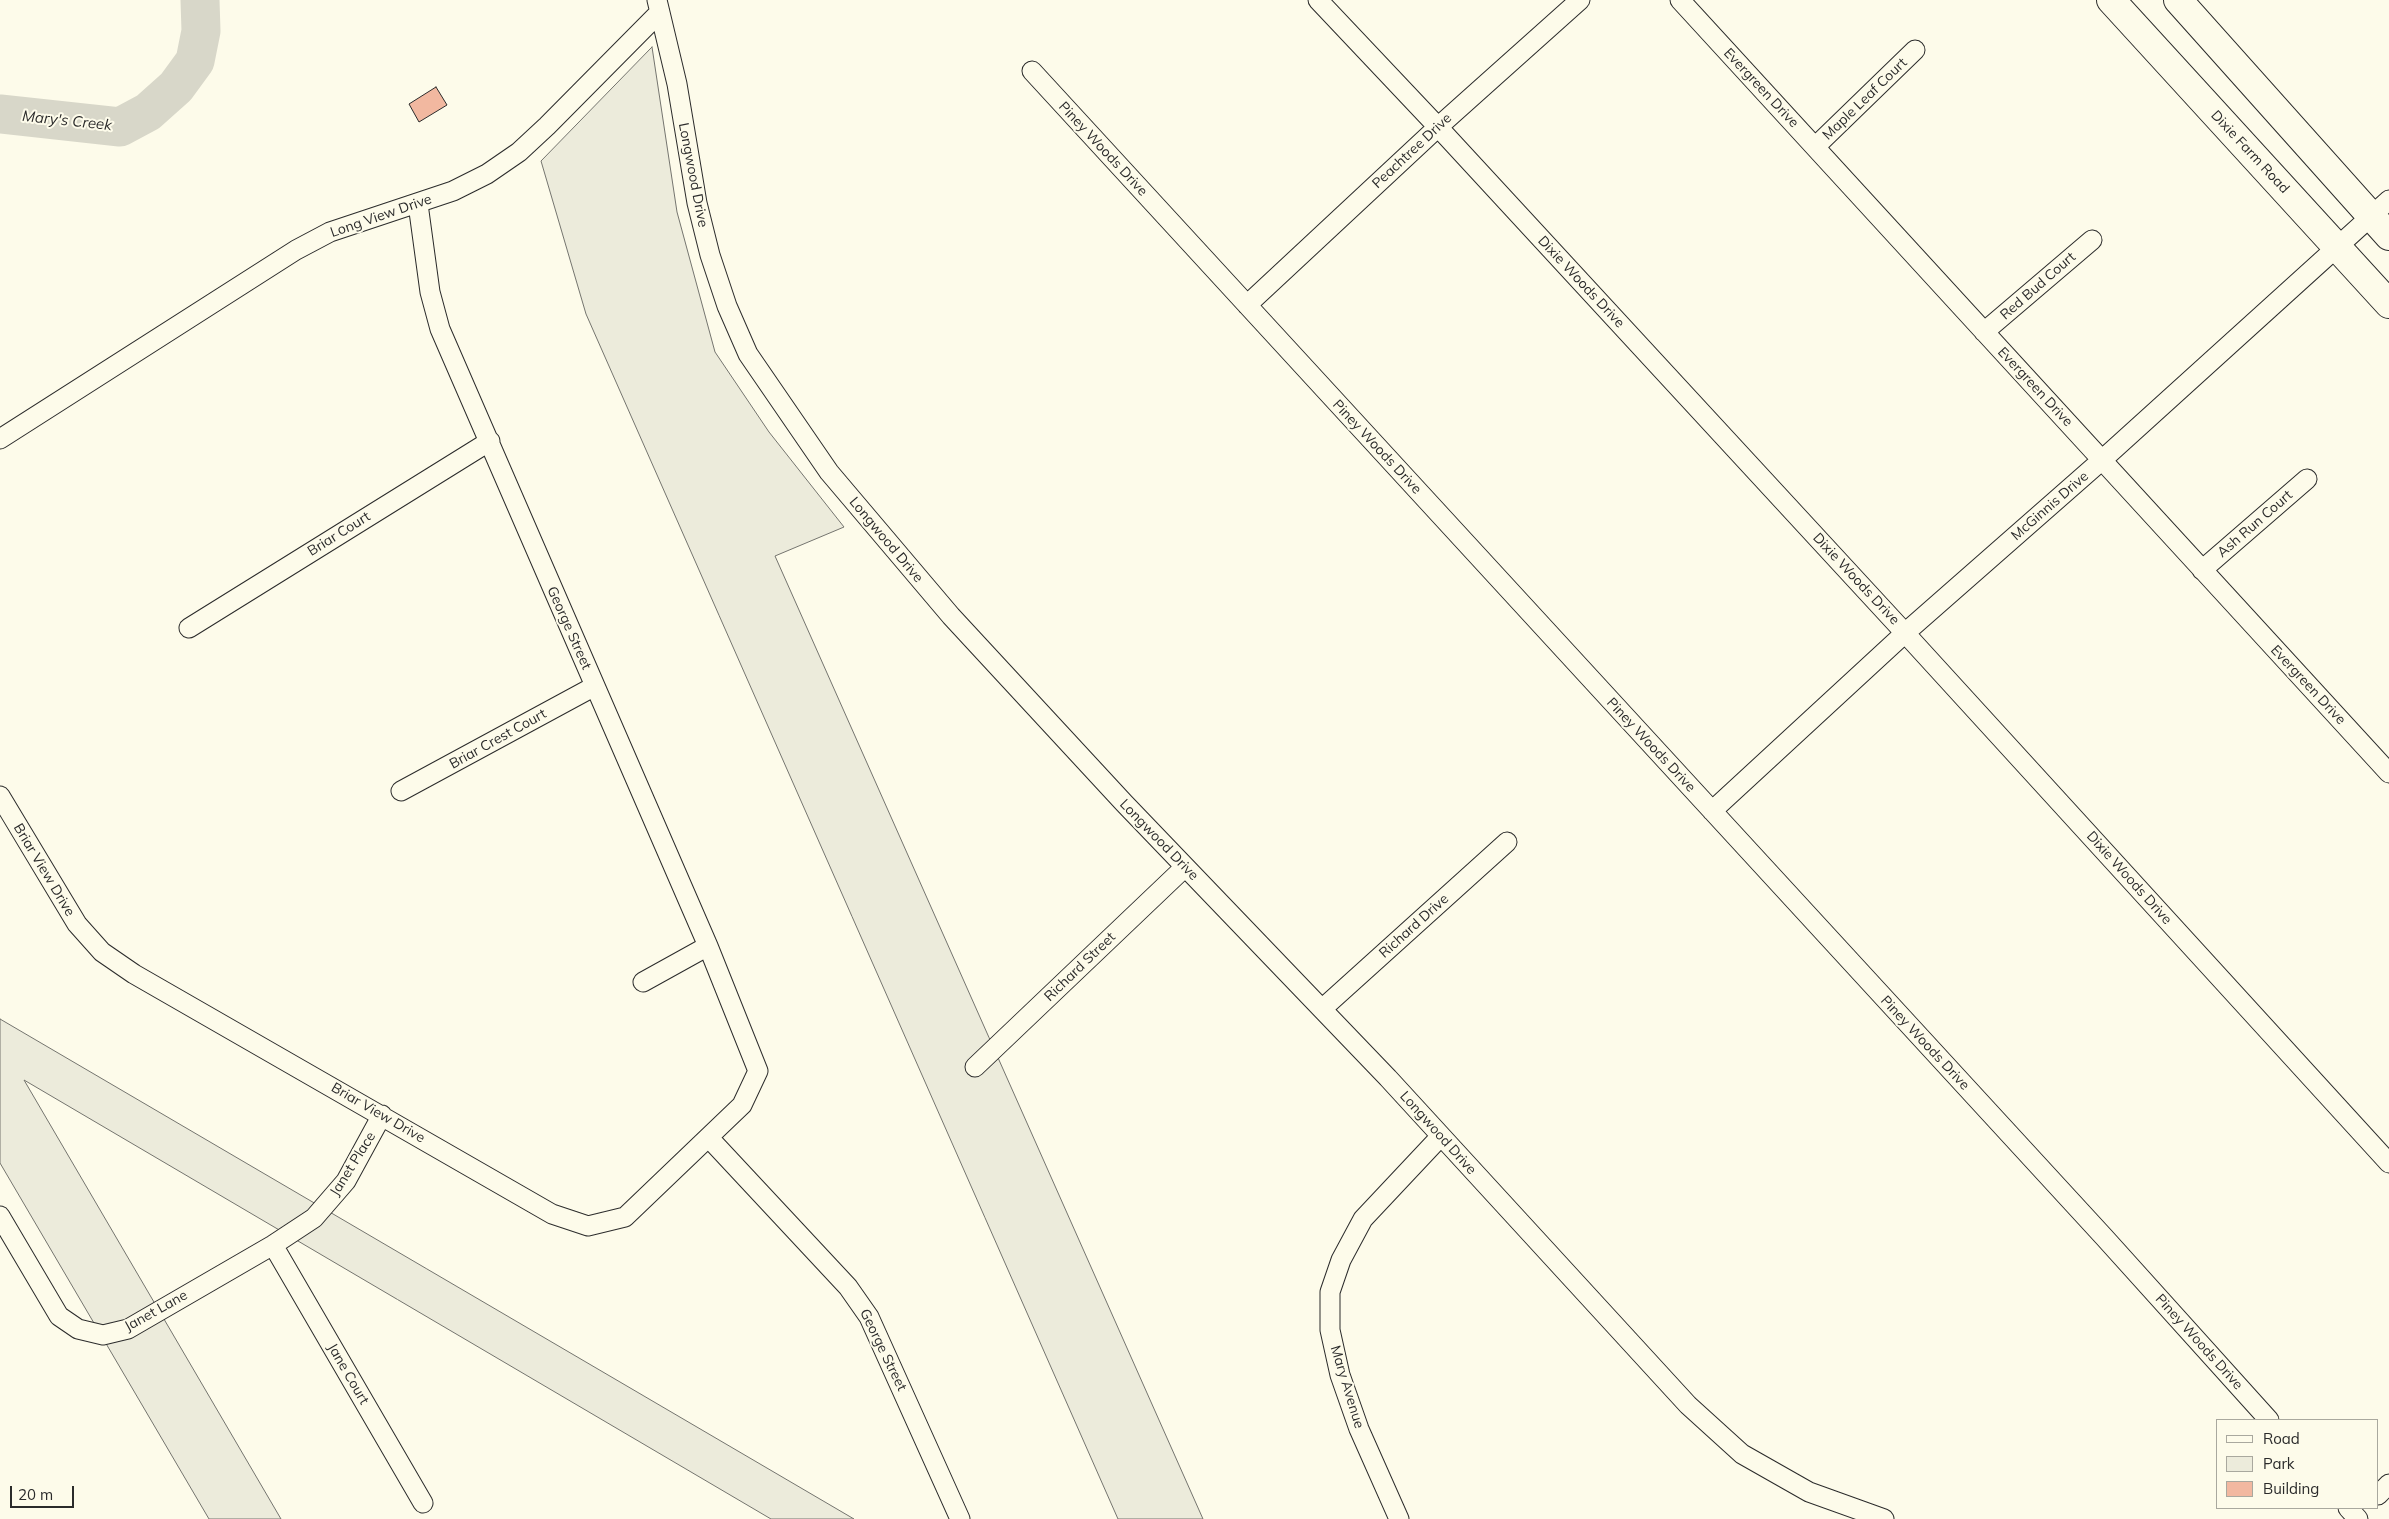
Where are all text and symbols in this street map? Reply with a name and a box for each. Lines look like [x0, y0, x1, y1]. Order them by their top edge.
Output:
street label: Evergreen Drive [1720, 45, 1802, 131]
street label: Maple Leaf Court [1819, 54, 1911, 144]
street label: Piney Woods Drive [1055, 98, 1151, 200]
water label: Mary's Creek [21, 107, 113, 135]
street label: Dixie Farm Road [2207, 107, 2293, 197]
street label: Peachtree Drive [1369, 110, 1455, 192]
street label: Longwood Drive [675, 121, 711, 229]
street label: Long View Drive [328, 191, 434, 241]
street label: Dixie Woods Drive [1534, 233, 1628, 331]
street label: Red Bud Court [1997, 249, 2079, 323]
street label: Evergreen Drive [1994, 344, 2076, 430]
street label: Piney Woods Drive [1329, 396, 1425, 498]
street label: McGinnis Drive [2008, 468, 2092, 544]
street label: Ash Run Court [2214, 487, 2296, 561]
street label: Longwood Drive [845, 494, 927, 586]
street label: Briar Court [305, 508, 373, 560]
street label: Dixie Woods Drive [1809, 530, 1903, 628]
street label: George Street [543, 584, 595, 672]
street label: Evergreen Drive [2267, 642, 2349, 728]
street label: Piney Woods Drive [1603, 694, 1699, 796]
street label: Briar Crest Court [447, 705, 549, 773]
street label: Longwood Drive [1116, 796, 1202, 884]
street label: Briar View Drive [10, 821, 78, 919]
street label: Dixie Woods Drive [2083, 828, 2175, 928]
street label: Richard Drive [1376, 891, 1452, 961]
street label: Richard Street [1041, 929, 1119, 1005]
street label: Piney Woods Drive [1877, 992, 1973, 1094]
street label: Briar View Drive [328, 1079, 428, 1147]
street label: Longwood Drive [1396, 1088, 1480, 1178]
street label: Janet Place [327, 1129, 379, 1199]
street label: Janet Lane [122, 1287, 190, 1335]
street label: Piney Woods Drive [2152, 1291, 2246, 1393]
street label: George Street [856, 1306, 910, 1394]
street label: Jane Court [324, 1340, 372, 1408]
street label: Mary Avenue [1326, 1344, 1368, 1430]
legend [2216, 1419, 2379, 1509]
text: Road [2263, 1429, 2300, 1448]
text: Park [2263, 1454, 2295, 1473]
scale bar [12, 1476, 76, 1508]
text: Building [2263, 1479, 2319, 1498]
text: 20 m [18, 1485, 53, 1504]

